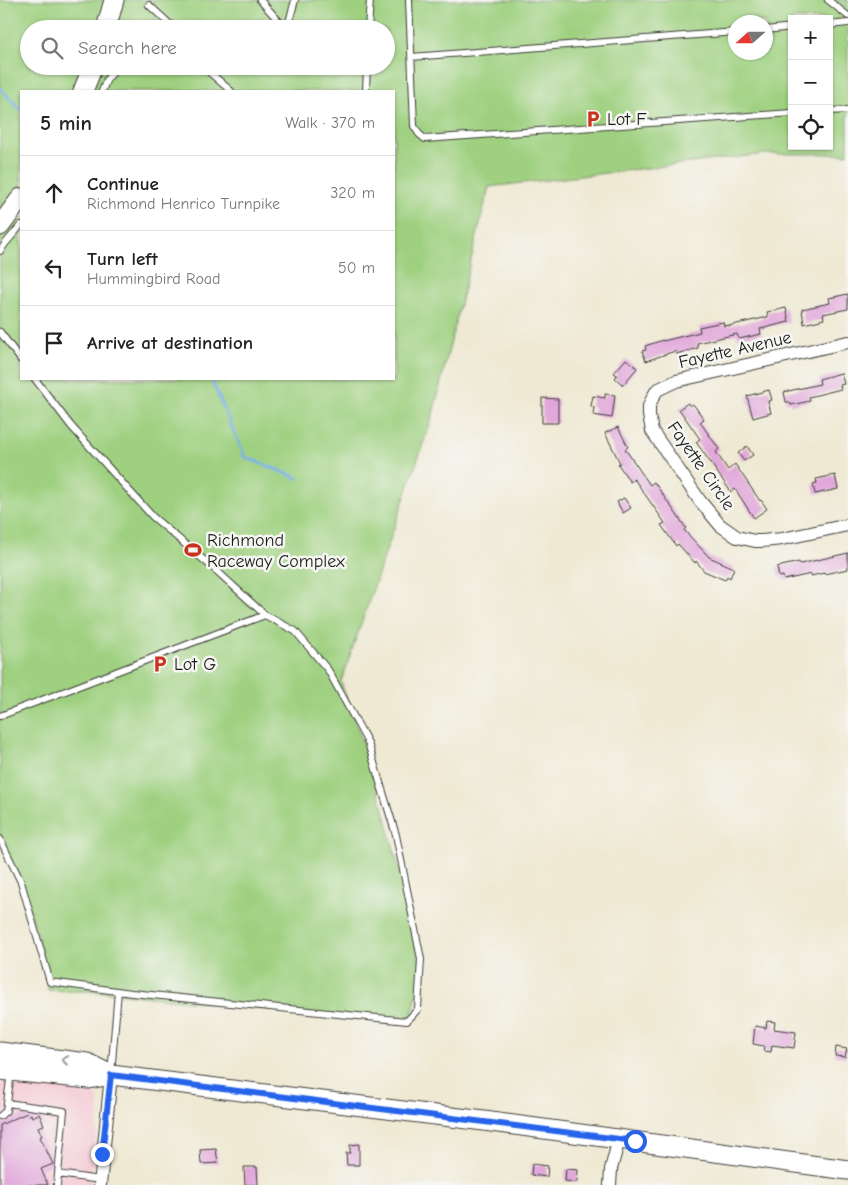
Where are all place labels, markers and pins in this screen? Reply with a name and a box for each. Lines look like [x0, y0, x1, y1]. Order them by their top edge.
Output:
parking icon: Lot F [583, 109, 603, 129]
place label: Lot F [607, 109, 647, 130]
place label: Richmond Raceway Complex [207, 530, 345, 572]
sports icon: Richmond Raceway Complex [183, 540, 203, 560]
parking icon: Lot G [150, 654, 170, 674]
place label: Lot G [174, 654, 216, 675]

